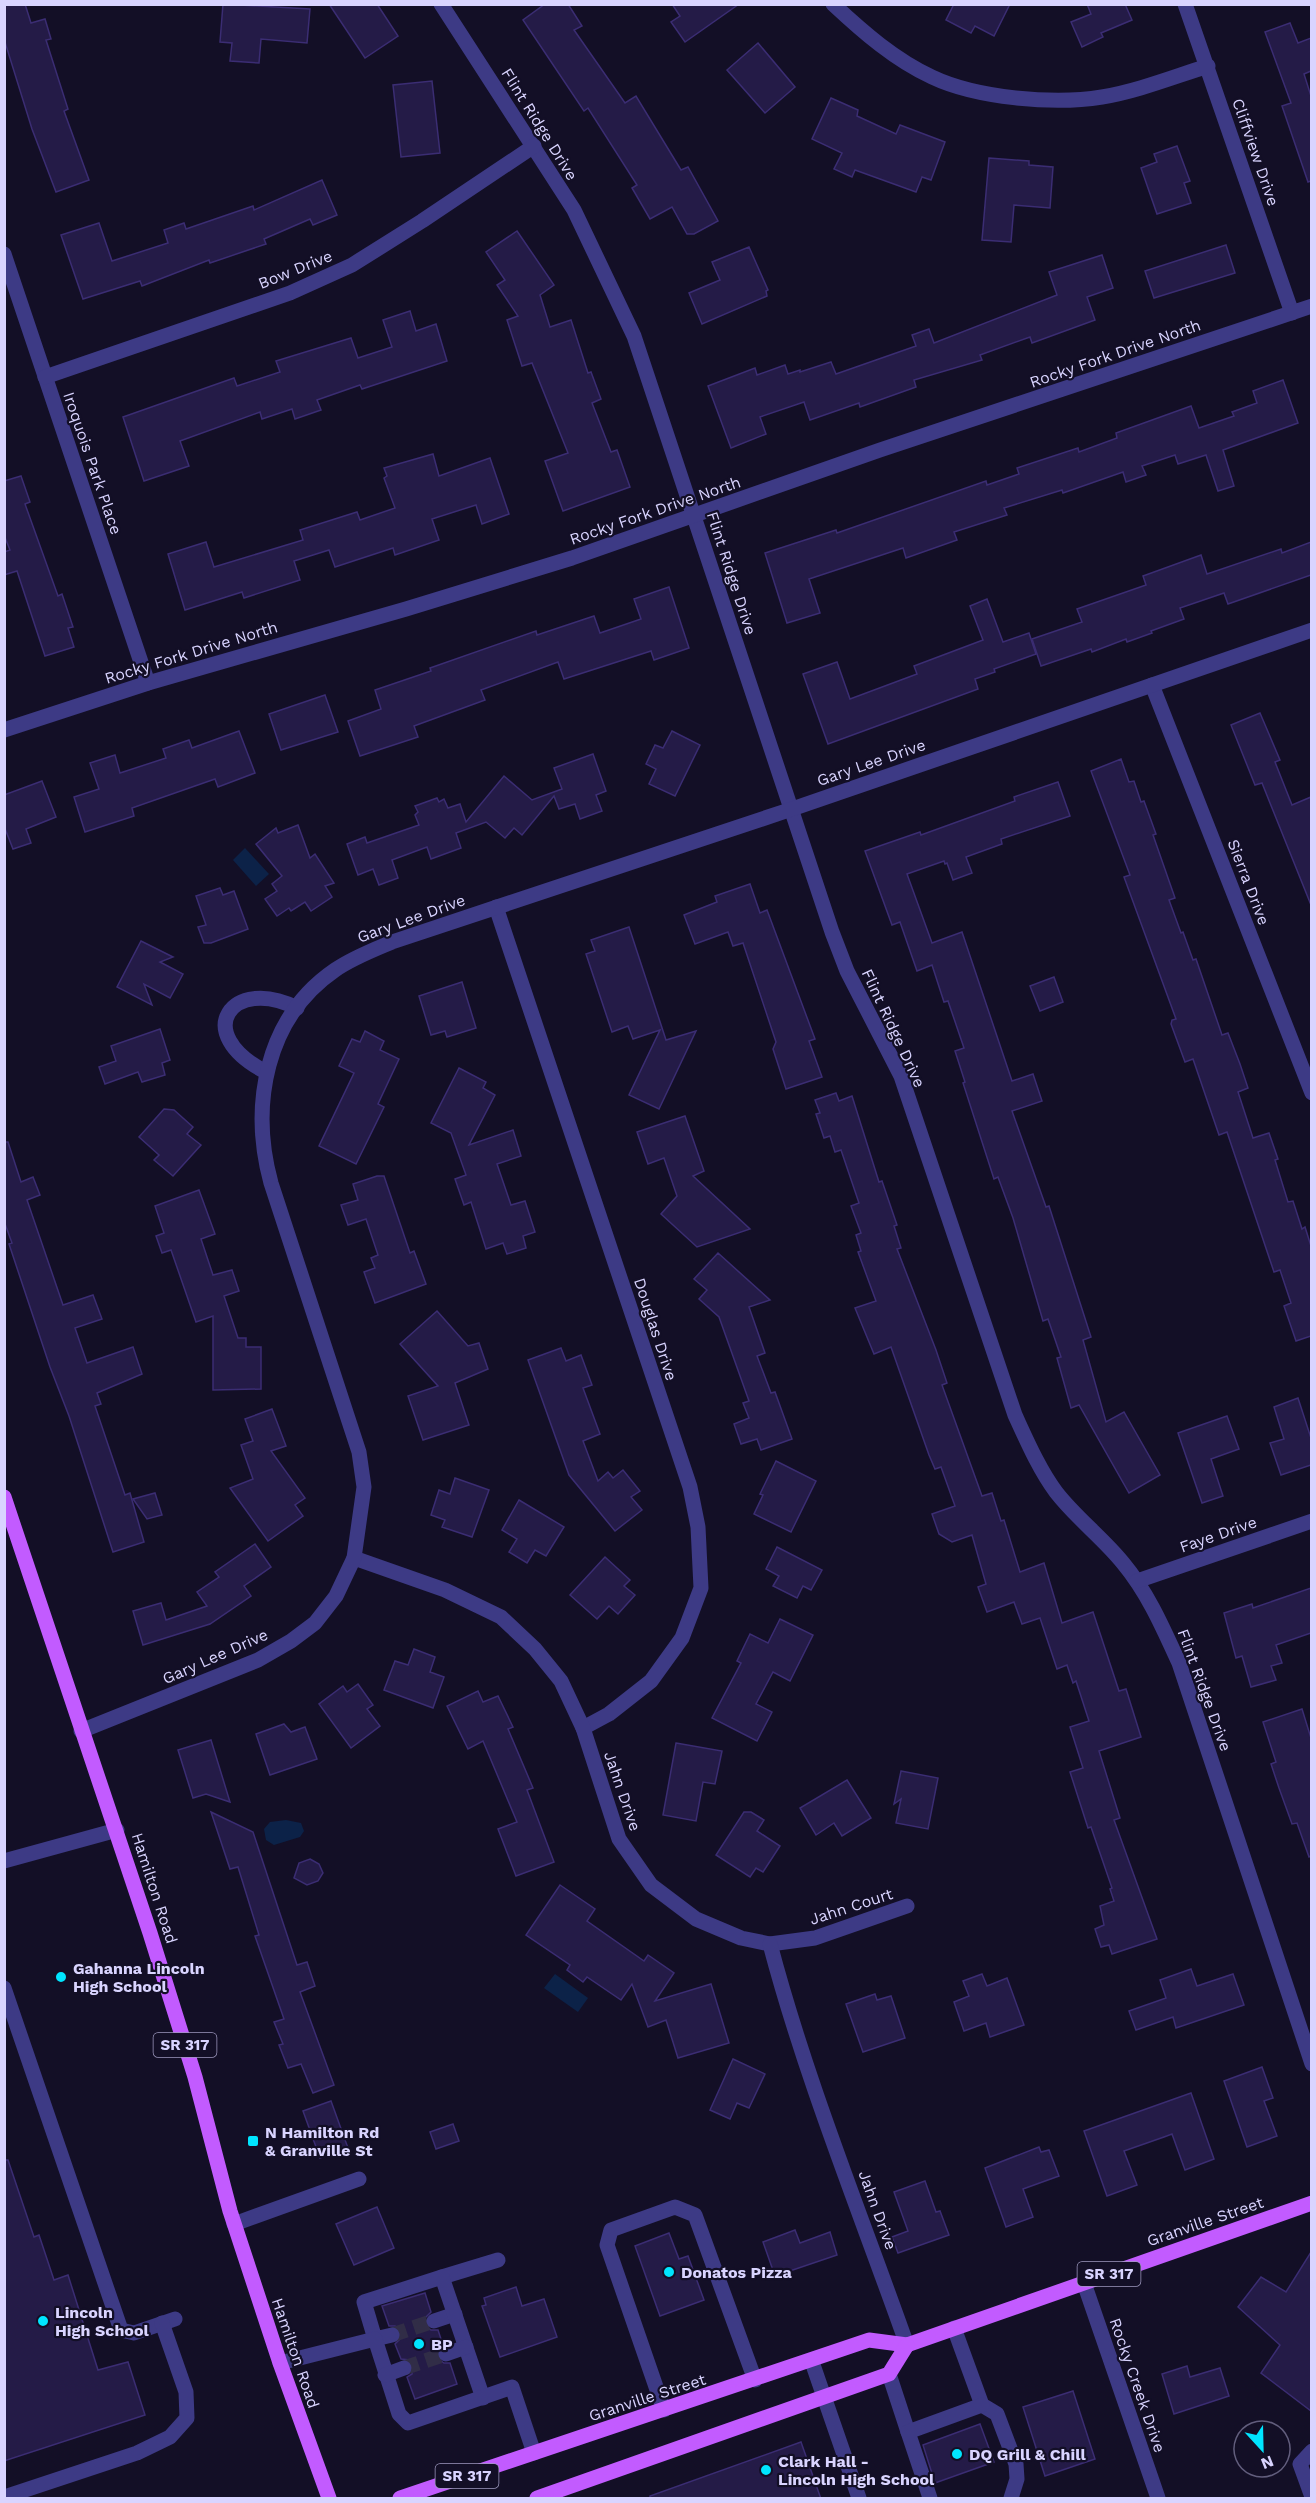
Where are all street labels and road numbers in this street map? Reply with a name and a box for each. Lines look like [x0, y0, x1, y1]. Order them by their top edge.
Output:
street label: Flint Ridge Drive [497, 65, 582, 184]
street label: Cliffview Drive [1228, 96, 1283, 208]
street label: Bow Drive [255, 246, 335, 293]
street label: Rocky Fork Drive North [1027, 315, 1203, 392]
street label: Iroquois Park Place [59, 389, 126, 537]
street label: Rocky Fork Drive North [567, 472, 743, 549]
street label: Flint Ridge Drive [703, 509, 760, 637]
street label: Rocky Fork Drive North [102, 617, 280, 688]
street label: Gary Lee Drive [814, 735, 928, 790]
street label: Sierra Drive [1223, 837, 1274, 928]
street label: Gary Lee Drive [355, 890, 468, 947]
street label: Flint Ridge Drive [858, 966, 929, 1091]
street label: Douglas Drive [630, 1275, 681, 1383]
street label: Faye Drive [1177, 1512, 1259, 1557]
street label: Gary Lee Drive [159, 1625, 271, 1688]
street label: Flint Ridge Drive [1174, 1626, 1235, 1754]
street label: Jahn Drive [600, 1749, 645, 1833]
street label: Hamilton Road [128, 1830, 181, 1946]
street label: Jahn Court [807, 1884, 895, 1929]
road number: SR 317 [154, 2033, 216, 2057]
street label: Jahn Drive [854, 2168, 901, 2252]
street label: Granville Street [1144, 2193, 1266, 2250]
road number: SR 317 [1078, 2262, 1140, 2286]
street label: Hamilton Road [268, 2295, 323, 2411]
street label: Rocky Creek Drive [1106, 2315, 1169, 2455]
street label: Granville Street [586, 2370, 708, 2425]
road number: SR 317 [436, 2464, 498, 2488]

